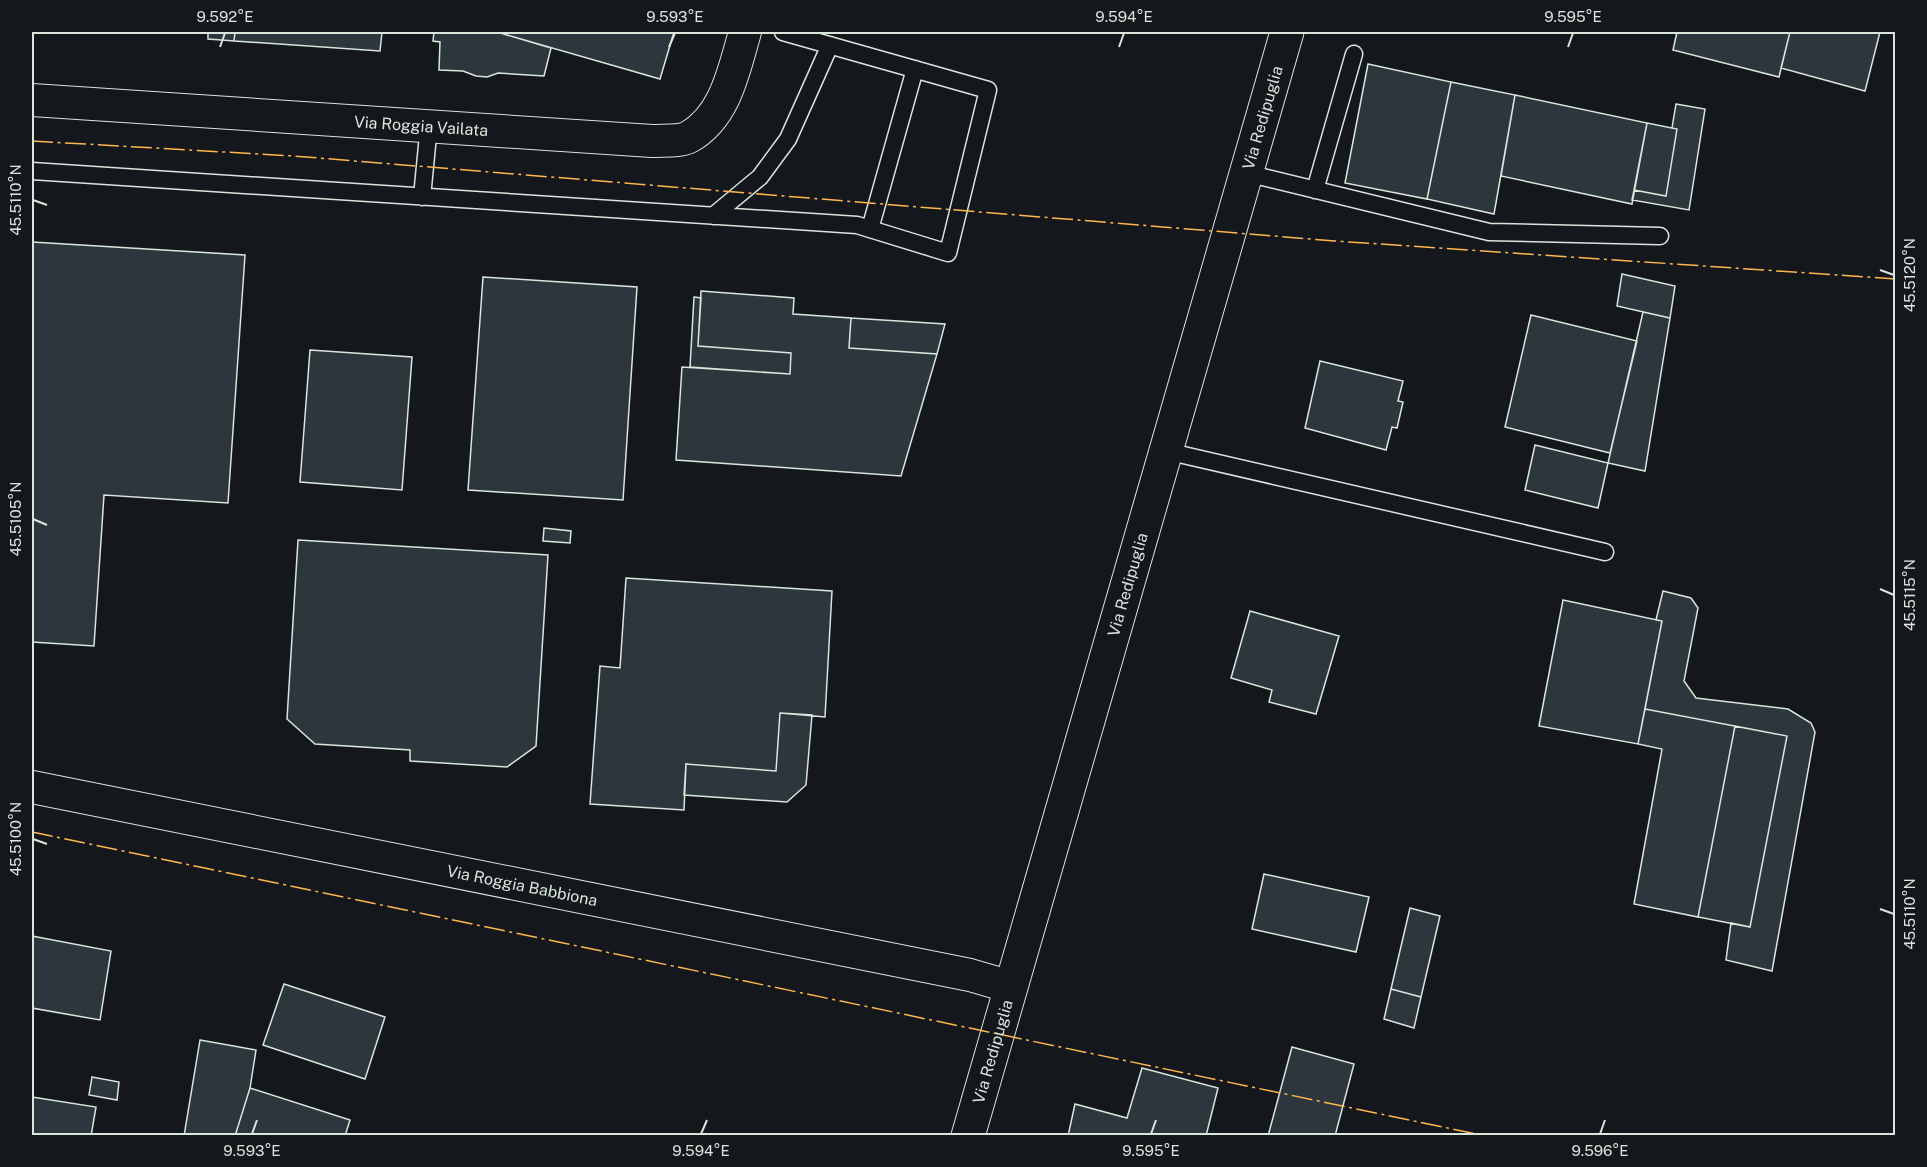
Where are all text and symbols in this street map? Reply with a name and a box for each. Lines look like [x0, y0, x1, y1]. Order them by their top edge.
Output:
text: 9.592°E [197, 8, 253, 25]
text: 9.593°E [646, 8, 704, 25]
text: 9.594°E [1095, 8, 1153, 25]
text: 9.595°E [1544, 8, 1602, 25]
street label: Via Redipuglia [1239, 64, 1287, 172]
street label: Via Roggia Vailata [353, 112, 489, 140]
text: 45.5110°N [7, 164, 24, 236]
text: 45.5120°N [1901, 238, 1918, 312]
text: 45.5105°N [7, 481, 24, 557]
street label: Via Redipuglia [1104, 531, 1152, 639]
text: 45.5115°N [1901, 559, 1918, 631]
text: 45.5100°N [7, 802, 24, 876]
street label: Via Roggia Babbiona [445, 861, 599, 910]
text: 45.5110°N [1901, 878, 1918, 950]
street label: Via Redipuglia [969, 997, 1017, 1106]
text: 9.593°E [223, 1142, 281, 1159]
text: 9.594°E [672, 1142, 730, 1159]
text: 9.595°E [1122, 1142, 1180, 1159]
text: 9.596°E [1571, 1142, 1629, 1159]

